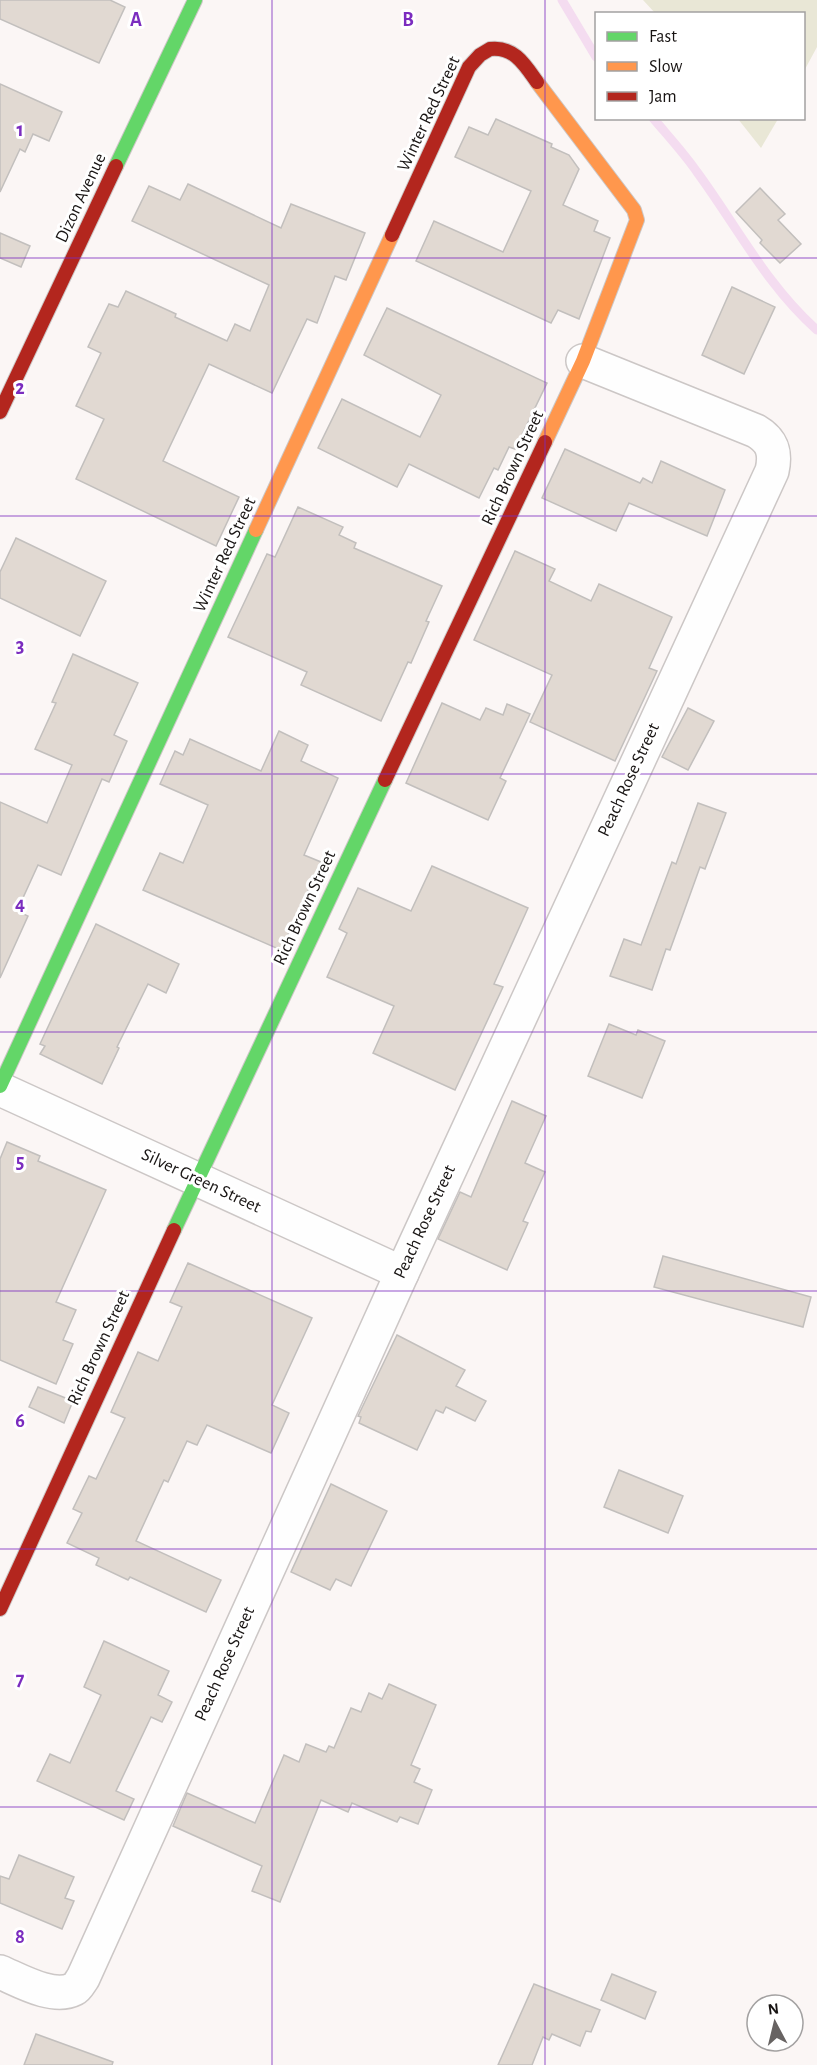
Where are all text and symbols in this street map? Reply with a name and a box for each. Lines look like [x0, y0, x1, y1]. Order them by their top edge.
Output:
text: A [130, 10, 142, 30]
text: B [402, 10, 414, 30]
legend [595, 12, 805, 120]
text: Fast [649, 28, 677, 46]
street label: Winter Red Street [395, 54, 464, 174]
text: Slow [649, 58, 682, 76]
text: Jam [649, 88, 677, 106]
text: 1 [16, 120, 24, 140]
street label: Dizon Avenue [52, 150, 110, 246]
text: 2 [15, 378, 25, 398]
street label: Rich Brown Street [479, 408, 548, 528]
street label: Winter Red Street [191, 495, 260, 615]
text: 3 [16, 636, 24, 656]
street label: Peach Rose Street [595, 720, 663, 840]
street label: Rich Brown Street [271, 848, 340, 968]
text: 4 [15, 894, 25, 914]
street label: Silver Green Street [139, 1146, 264, 1217]
text: 5 [16, 1152, 24, 1172]
street label: Peach Rose Street [391, 1162, 459, 1282]
street label: Rich Brown Street [65, 1288, 134, 1408]
text: 6 [15, 1411, 25, 1431]
street label: Peach Rose Street [192, 1604, 258, 1724]
text: 7 [16, 1669, 25, 1689]
text: 8 [15, 1927, 25, 1947]
north arrow [745, 1993, 805, 2053]
text: N [767, 2000, 780, 2018]

